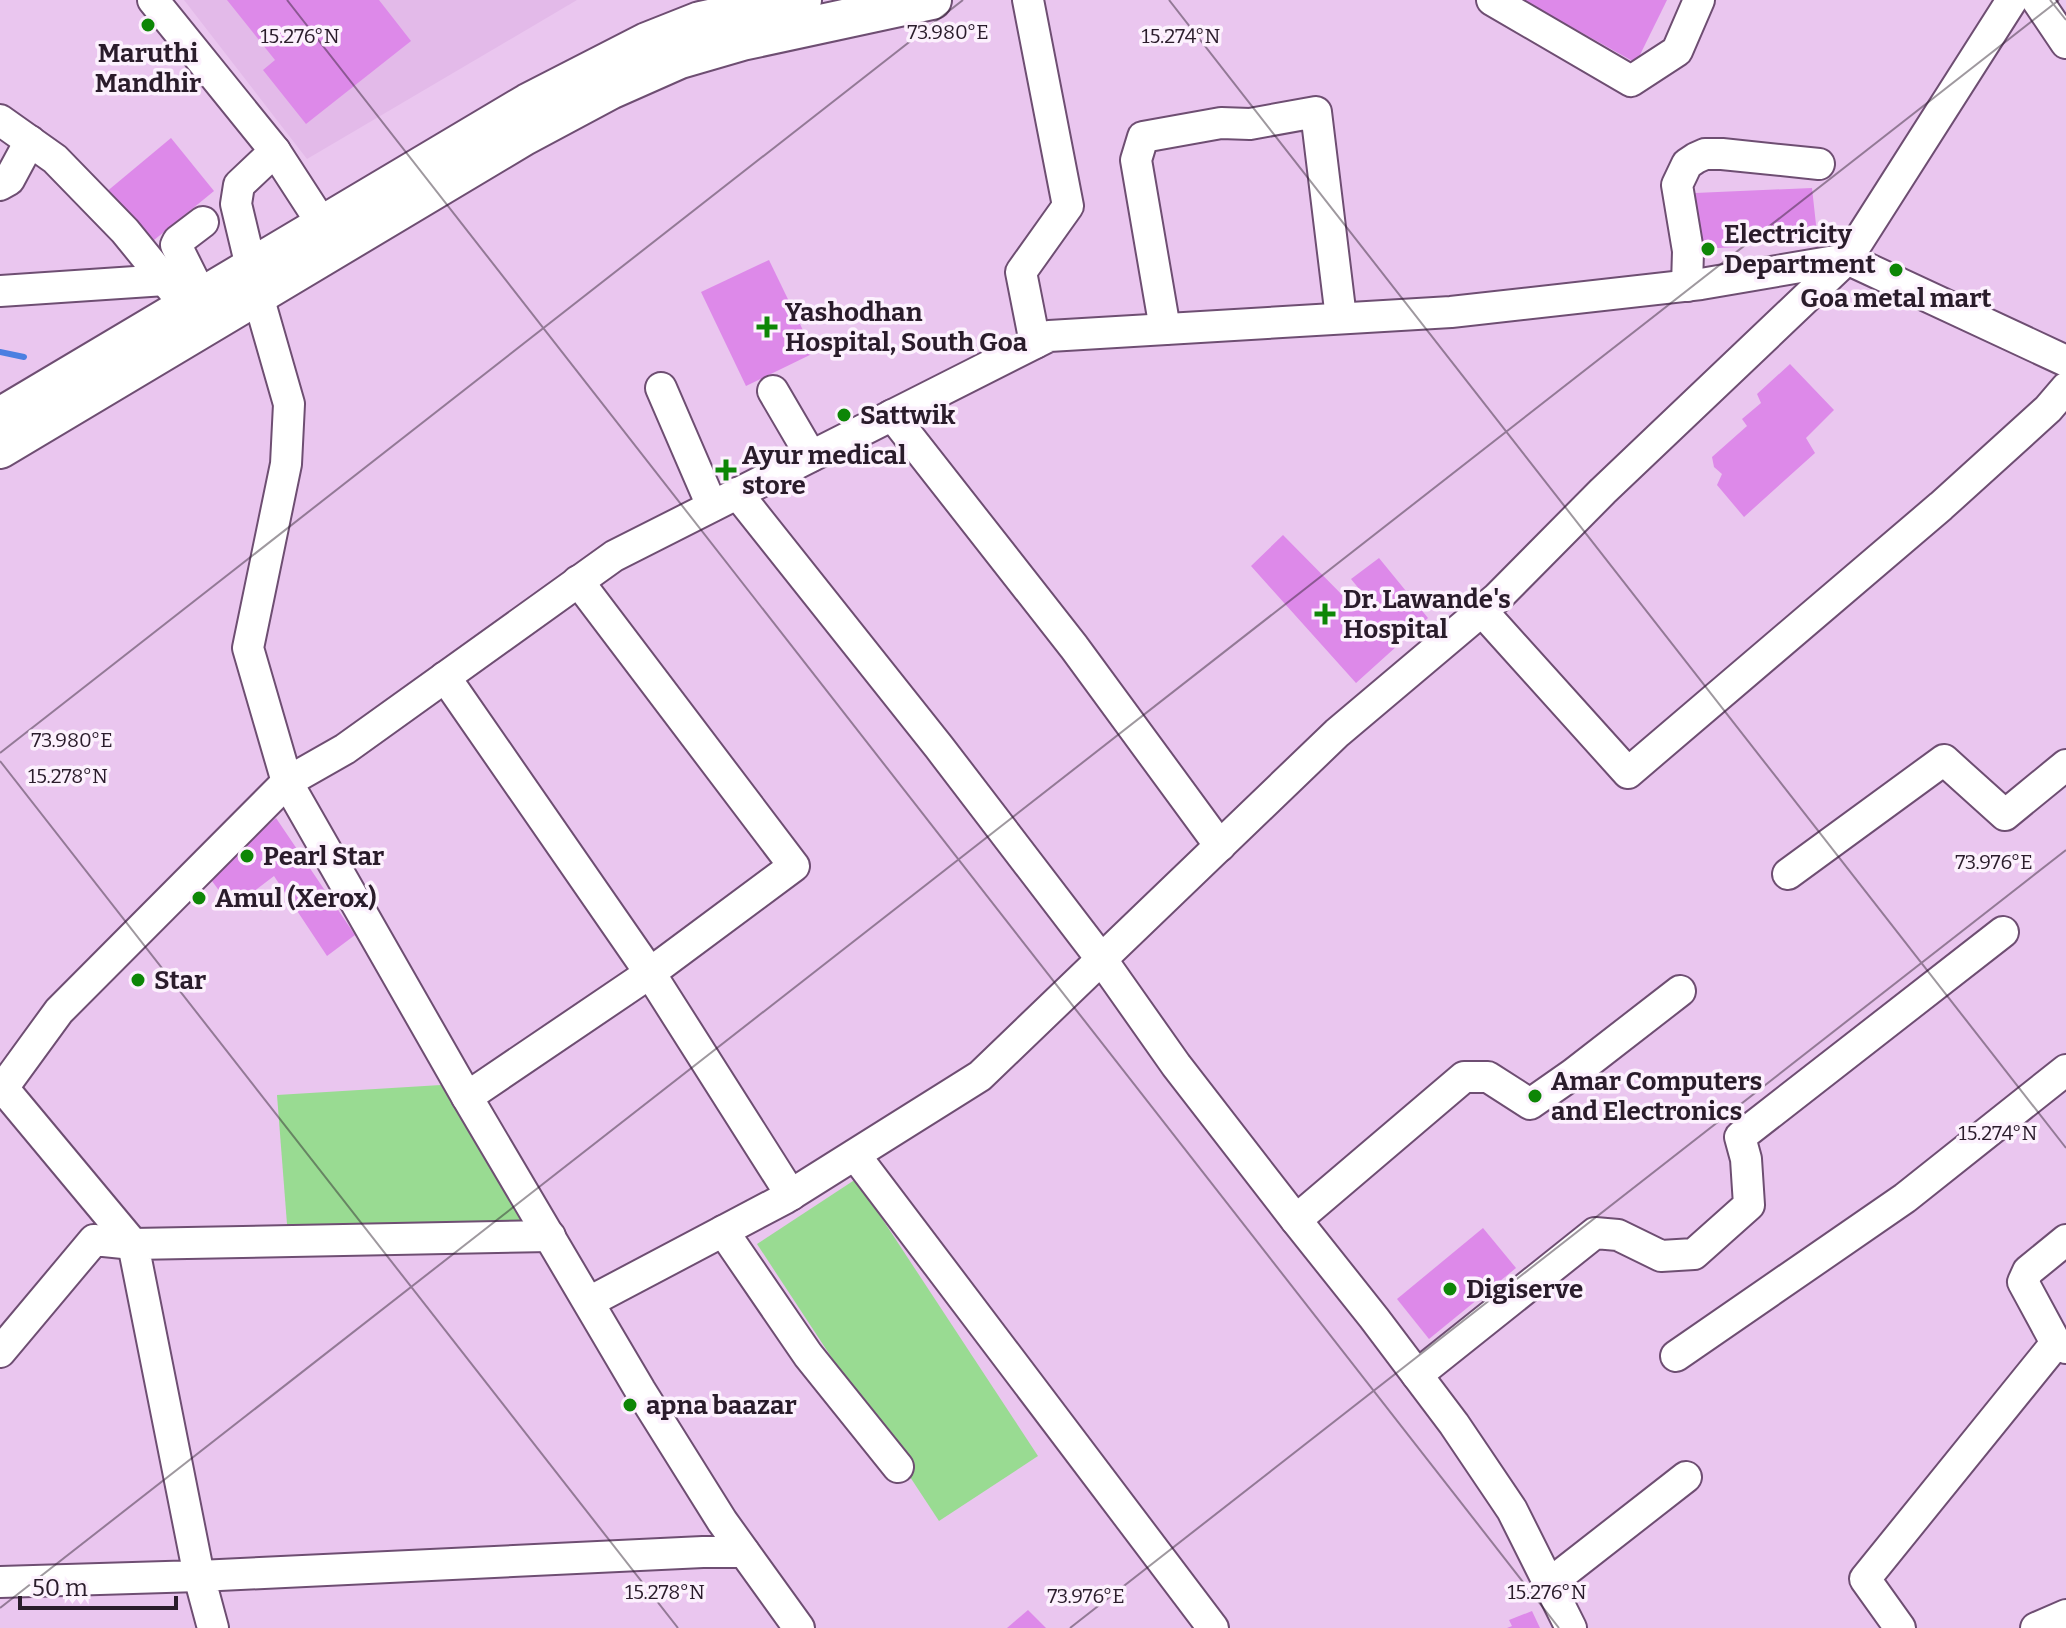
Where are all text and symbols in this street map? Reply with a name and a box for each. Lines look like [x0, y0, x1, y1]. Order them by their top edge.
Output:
marker: Maruthi Mandhir [139, 16, 157, 34]
text: 73.980°E [907, 20, 989, 44]
text: 15.276°N [260, 24, 340, 48]
text: 15.274°N [1142, 24, 1221, 48]
place label: Maruthi Mandhir [95, 38, 201, 99]
place label: Electricity Department [1724, 219, 1876, 280]
marker: Electricity Department [1699, 240, 1717, 258]
marker: Goa metal mart [1887, 261, 1905, 279]
place label: Goa metal mart [1800, 283, 1992, 314]
place label: Yashodhan Hospital, South Goa [785, 297, 1028, 358]
marker: Yashodhan Hospital, South Goa [756, 316, 778, 338]
place label: Sattwik [860, 400, 956, 431]
marker: Sattwik [835, 406, 853, 424]
place label: Ayur medical store [742, 440, 906, 501]
marker: Ayur medical store [717, 461, 735, 479]
place label: Dr. Lawande's Hospital [1343, 584, 1511, 645]
marker: Dr. Lawande's Hospital [1314, 603, 1336, 625]
text: 73.980°E [31, 728, 113, 752]
text: 15.278°N [28, 764, 108, 788]
place label: Pearl Star [263, 841, 384, 872]
marker: Pearl Star [238, 847, 256, 865]
text: 73.976°E [1955, 850, 2033, 874]
place label: Amul (Xerox) [215, 883, 376, 914]
marker: Amul (Xerox) [190, 889, 208, 907]
place label: Star [154, 965, 206, 996]
marker: Star [129, 971, 147, 989]
place label: Amar Computers and Electronics [1551, 1066, 1762, 1127]
marker: Amar Computers and Electronics [1526, 1087, 1544, 1105]
text: 15.274°N [1959, 1121, 2038, 1145]
place label: Digiserve [1466, 1274, 1583, 1305]
marker: Digiserve [1441, 1280, 1459, 1298]
place label: apna baazar [646, 1390, 797, 1421]
marker: apna baazar [621, 1396, 639, 1414]
scale bar [20, 1560, 176, 1610]
text: 50 m [32, 1574, 88, 1602]
text: 15.278°N [625, 1580, 705, 1604]
text: 15.276°N [1507, 1580, 1587, 1604]
text: 73.976°E [1047, 1584, 1125, 1608]

